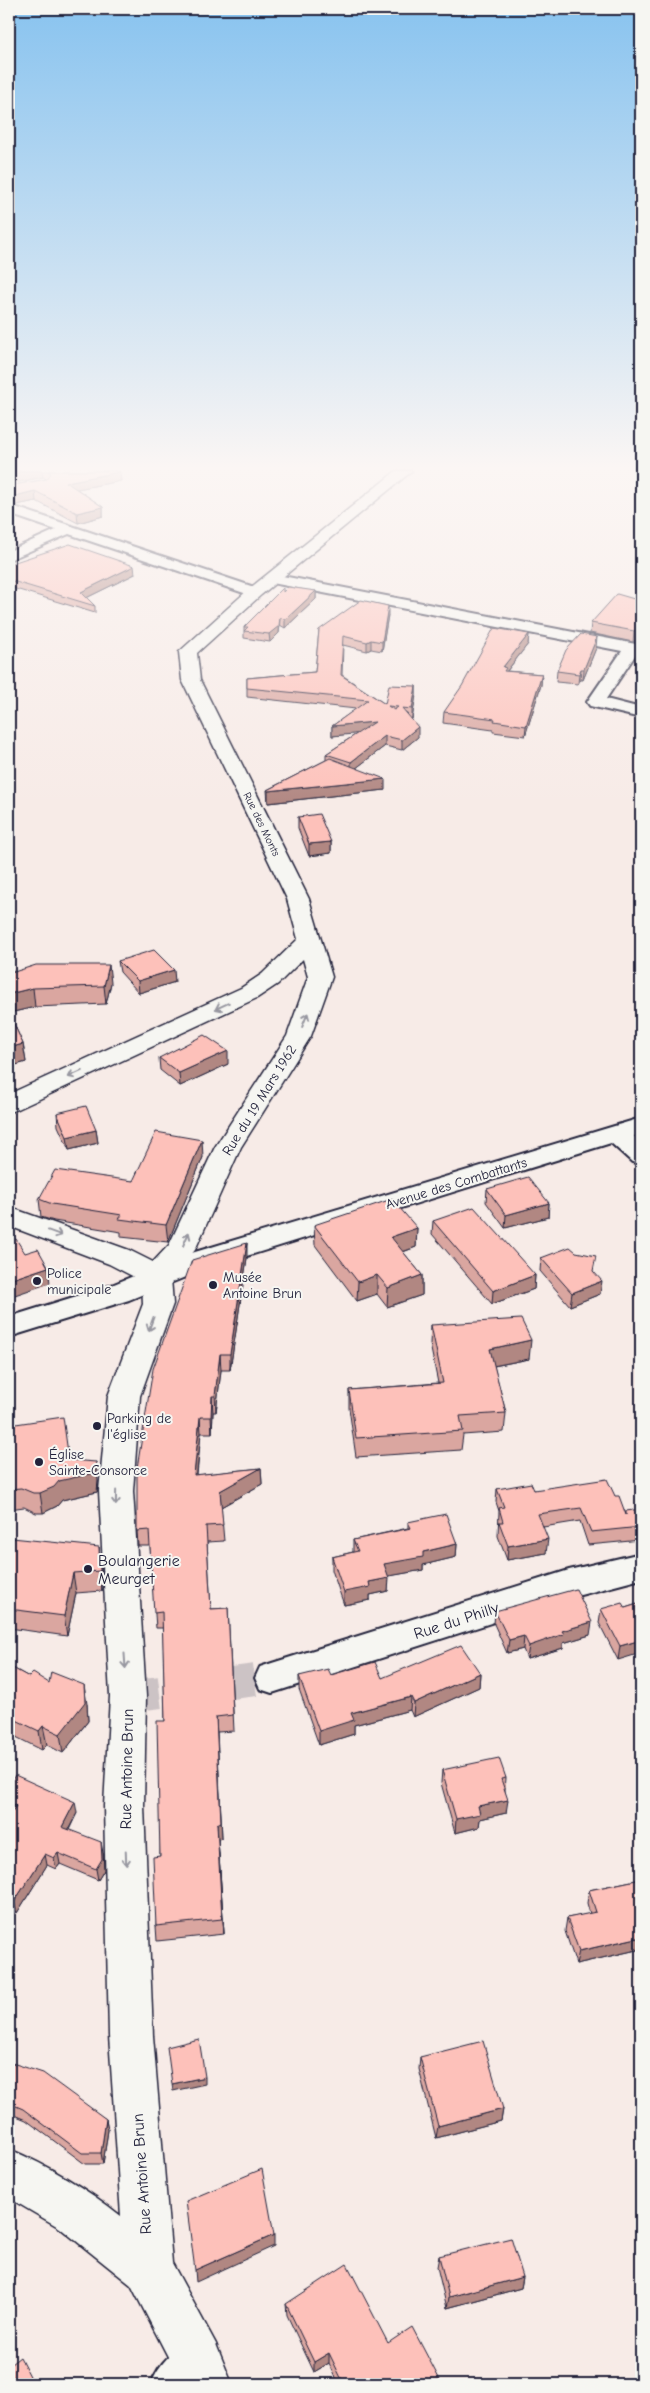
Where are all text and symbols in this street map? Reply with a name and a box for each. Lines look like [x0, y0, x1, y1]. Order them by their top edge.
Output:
street label: Rue des Monts [240, 790, 283, 859]
one-way arrow [215, 1002, 230, 1011]
one-way arrow [301, 1013, 310, 1028]
street label: Rue du 19 Mars 1962 [219, 1042, 300, 1159]
one-way arrow [67, 1069, 82, 1079]
street label: Avenue des Combattants [383, 1154, 529, 1213]
one-way arrow [46, 1229, 62, 1238]
one-way arrow [182, 1232, 192, 1247]
place label: Police municipale [47, 1265, 111, 1298]
place label: Musée Antoine Brun [223, 1269, 302, 1302]
marker: Police municipale [31, 1275, 43, 1287]
marker: Musée Antoine Brun [207, 1279, 219, 1291]
one-way arrow [146, 1315, 155, 1331]
place label: Parking de l'église [107, 1410, 171, 1443]
marker: Parking de l'église [91, 1420, 103, 1432]
place label: Église Sainte-Consorce [49, 1446, 147, 1479]
marker: Église Sainte-Consorce [33, 1456, 45, 1468]
one-way arrow [111, 1490, 121, 1506]
place label: Boulangerie Meurget [98, 1552, 180, 1588]
marker: Boulangerie Meurget [82, 1563, 94, 1575]
street label: Rue du Philly [411, 1598, 502, 1643]
one-way arrow [121, 1652, 130, 1668]
street label: Rue Antoine Brun [117, 1708, 137, 1830]
one-way arrow [121, 1850, 131, 1866]
street label: Rue Antoine Brun [129, 2113, 155, 2235]

